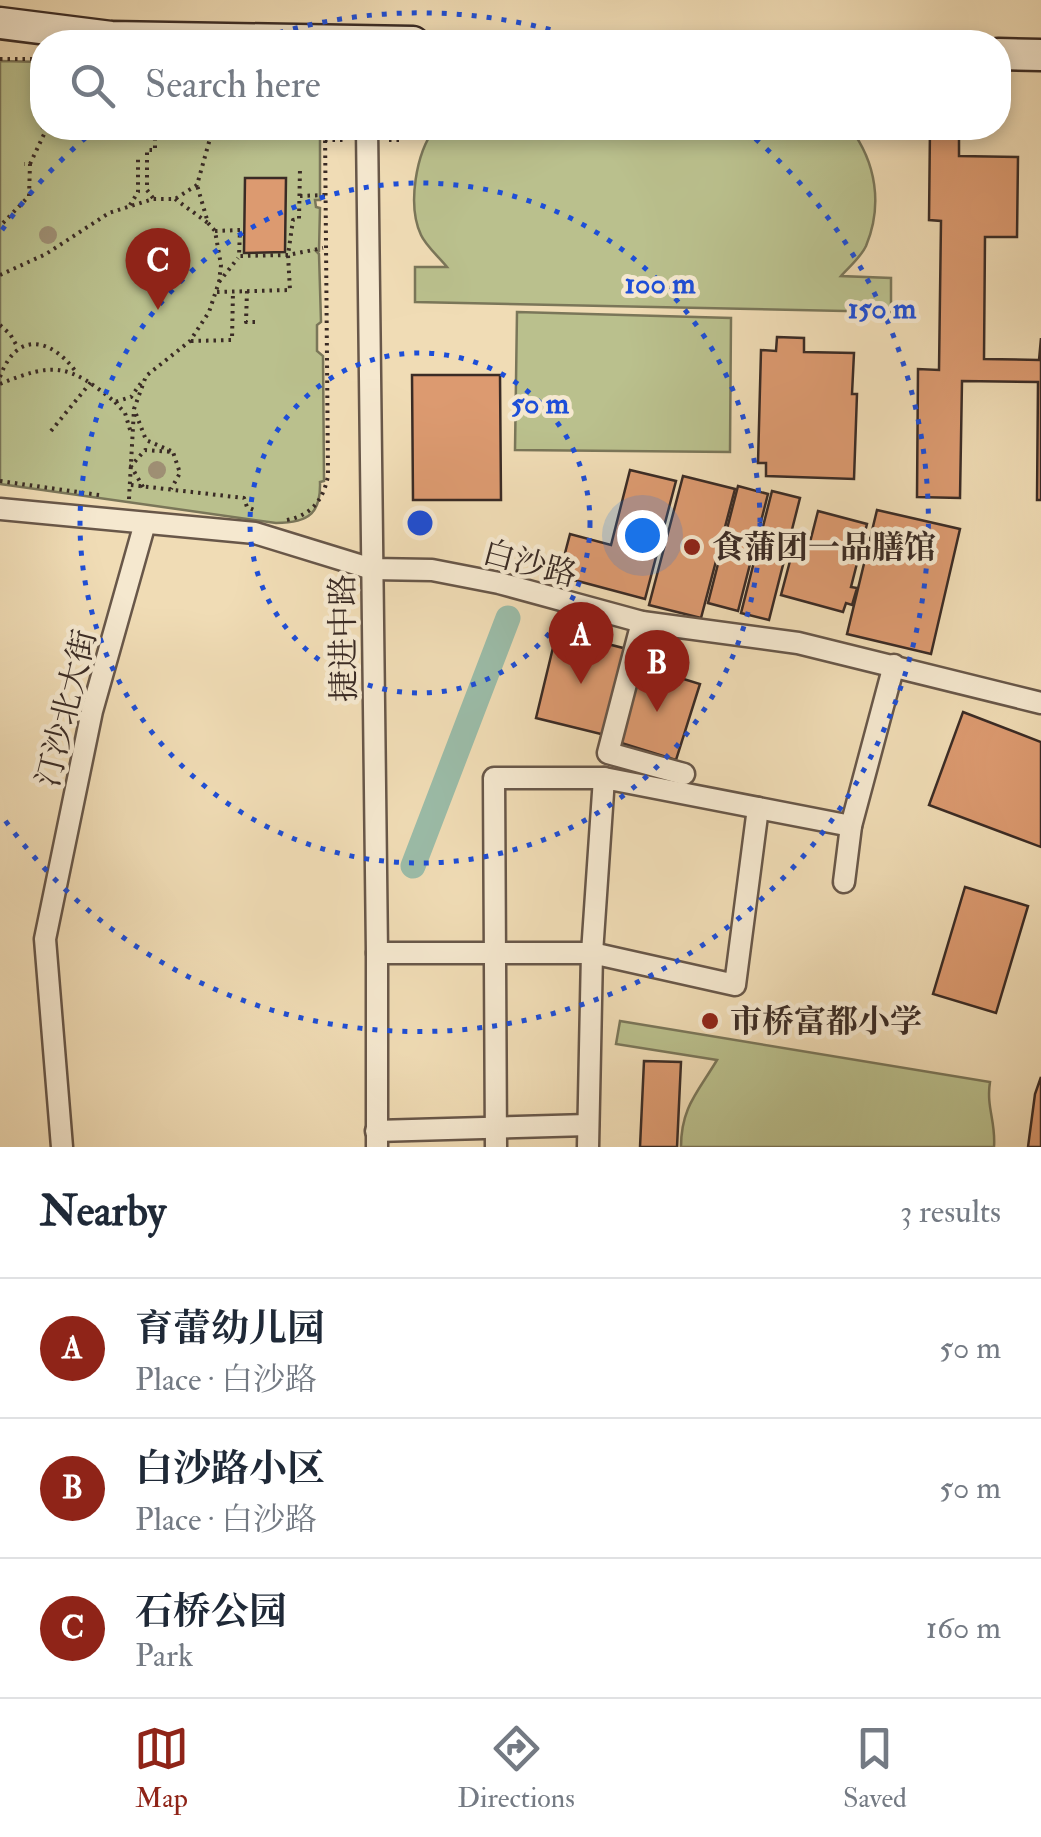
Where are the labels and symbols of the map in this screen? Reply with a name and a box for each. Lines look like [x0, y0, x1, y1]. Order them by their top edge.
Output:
pin: C [126, 228, 190, 310]
text: 100 m [625, 265, 696, 302]
text: 150 m [848, 290, 917, 327]
text: 50 m [511, 385, 570, 422]
centre of rings [402, 505, 438, 541]
your location [617, 510, 668, 561]
place label: 食蒲团一品膳馆 [712, 528, 936, 568]
street label: 白沙路 [478, 532, 581, 596]
marker: 食蒲团一品膳馆 [681, 536, 703, 558]
street label: 捷进中路 [323, 574, 365, 702]
pin: A [548, 602, 614, 684]
street label: 汀沙北大街 [28, 626, 106, 791]
pin: B [624, 630, 690, 712]
place label: 市桥富都小学 [730, 1002, 922, 1042]
marker: 市桥富都小学 [699, 1010, 721, 1032]

